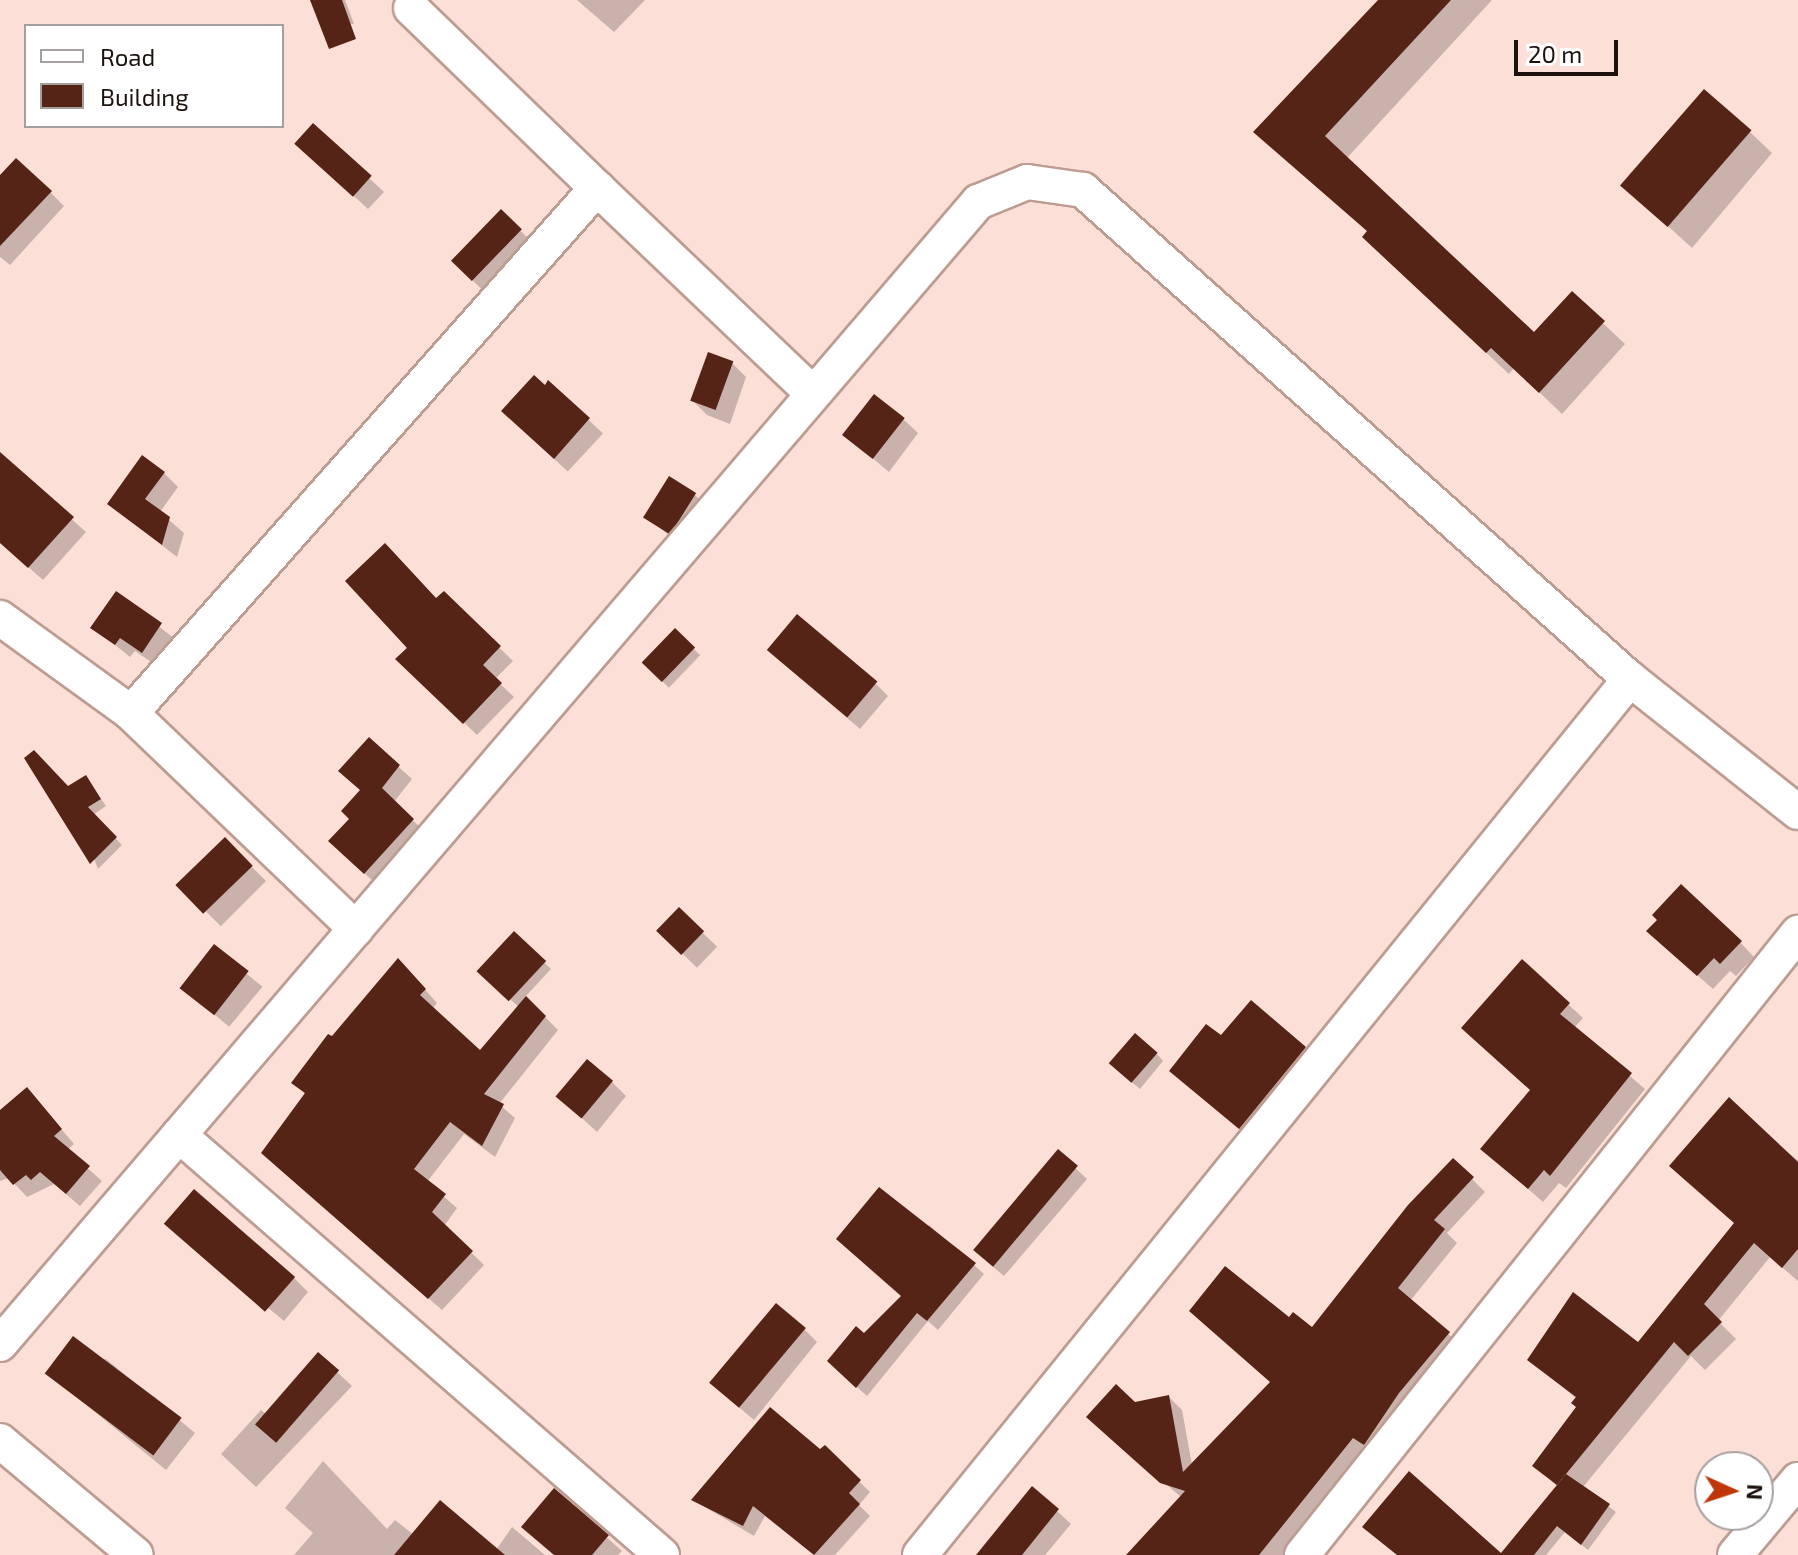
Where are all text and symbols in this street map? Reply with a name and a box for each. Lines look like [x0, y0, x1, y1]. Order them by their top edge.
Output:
legend [24, 24, 284, 128]
scale bar [1518, 24, 1622, 74]
text: 20 m [1528, 39, 1582, 68]
text: Road [100, 42, 155, 71]
text: Building [100, 82, 189, 111]
north arrow [1694, 1451, 1774, 1531]
text: N [1743, 1484, 1769, 1501]

